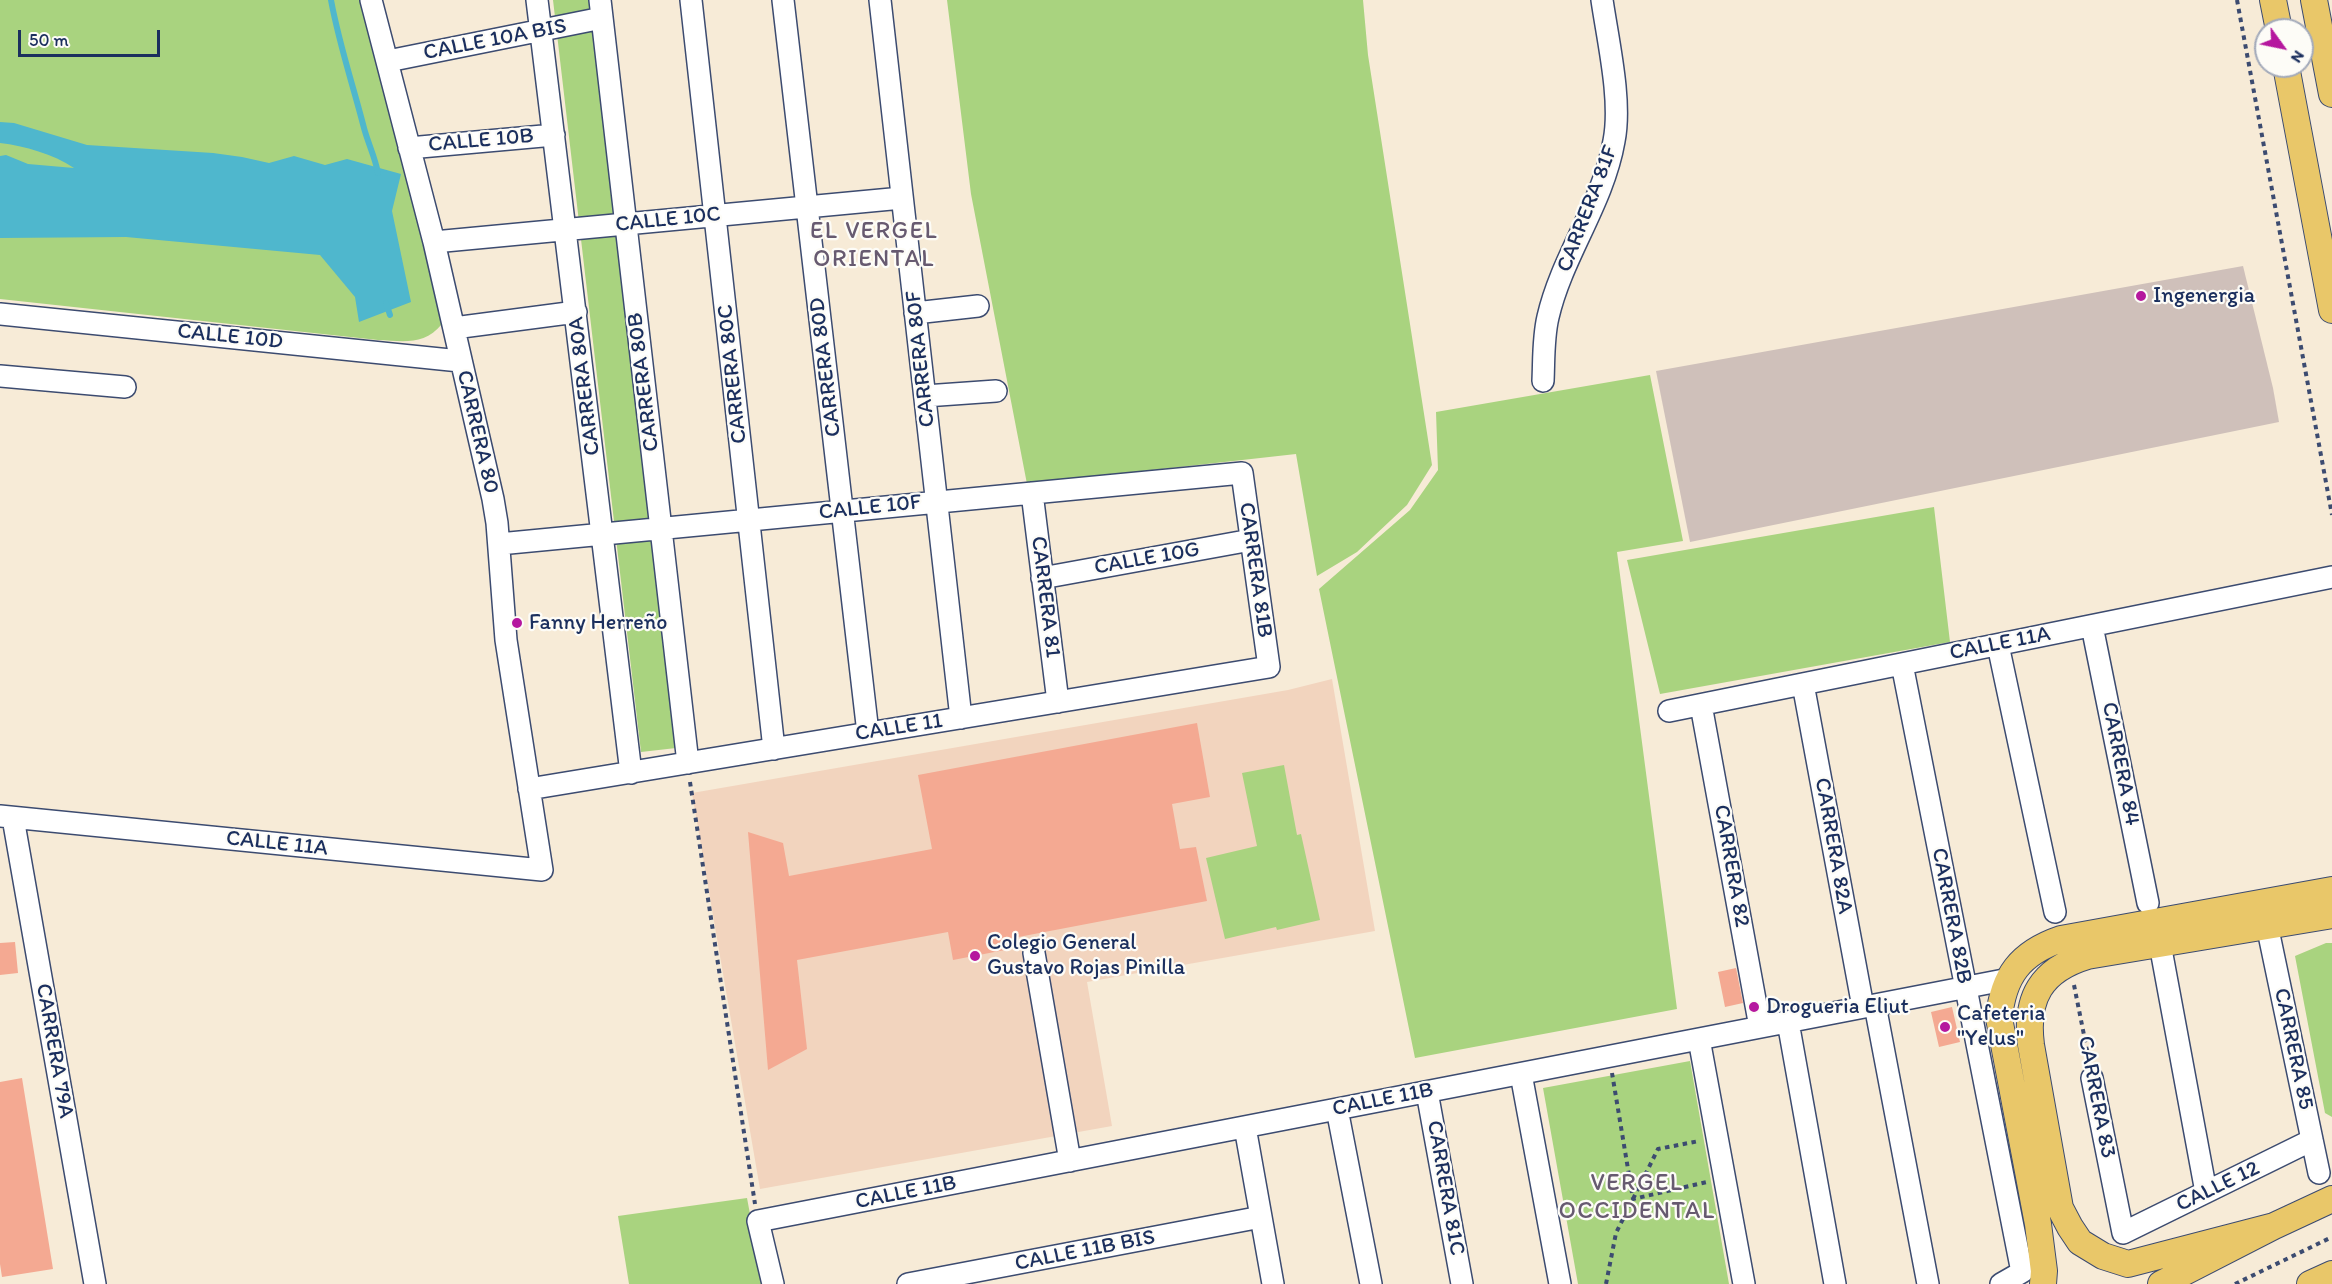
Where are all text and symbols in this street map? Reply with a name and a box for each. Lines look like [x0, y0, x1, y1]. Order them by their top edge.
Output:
street label: CALLE 10A BIS [421, 13, 569, 67]
scale bar [21, 18, 164, 56]
north arrow [2254, 18, 2314, 78]
text: 50 m [29, 29, 69, 51]
text: N [2287, 47, 2309, 67]
street label: CALLE 10B [427, 123, 535, 159]
street label: CARRERA 81F [1552, 142, 1624, 276]
street label: CALLE 10C [614, 201, 722, 239]
district label: EL VERGEL ORIENTAL [810, 218, 938, 274]
place label: Ingenergia [2153, 283, 2255, 309]
marker: Ingenergia [2134, 289, 2148, 303]
street label: CARRERA 80F [901, 290, 941, 428]
street label: CARRERA 80D [804, 296, 848, 438]
street label: CARRERA 80C [713, 303, 753, 445]
street label: CARRERA 80B [622, 311, 666, 453]
street label: CARRERA 80A [563, 315, 607, 457]
street label: CALLE 10D [176, 318, 284, 356]
street label: CARRERA 80 [450, 368, 504, 496]
street label: CALLE 10F [818, 490, 922, 526]
street label: CARRERA 81B [1232, 501, 1278, 639]
street label: CARRERA 81 [1024, 535, 1066, 659]
street label: CALLE 10G [1092, 537, 1202, 581]
place label: Fanny Herreño [529, 610, 667, 636]
marker: Fanny Herreño [510, 616, 524, 630]
street label: CALLE 11A [1947, 621, 2053, 667]
street label: CARRERA 84 [2095, 700, 2145, 828]
street label: CALLE 11 [853, 708, 945, 748]
street label: CARRERA 82A [1808, 776, 1858, 916]
street label: CARRERA 82 [1707, 803, 1755, 929]
street label: CALLE 11A [225, 826, 329, 862]
street label: CARRERA 82B [1925, 846, 1977, 986]
place label: Colegio General Gustavo Rojas Pinilla [987, 930, 1185, 981]
marker: Colegio General Gustavo Rojas Pinilla [968, 949, 982, 963]
street label: CARRERA 79A [29, 981, 79, 1121]
street label: CARRERA 85 [2267, 986, 2319, 1112]
place label: Drogueria Eliut [1766, 994, 1909, 1020]
marker: Drogueria Eliut [1747, 1000, 1761, 1014]
place label: Cafeteria "Yelus" [1957, 1001, 2045, 1052]
marker: Cafeteria "Yelus" [1938, 1020, 1952, 1034]
street label: CARRERA 83 [2071, 1034, 2121, 1160]
street label: CALLE 11B [1330, 1077, 1436, 1123]
street label: CARRERA 81C [1420, 1119, 1470, 1257]
street label: CALLE 12 [2172, 1156, 2264, 1218]
street label: CALLE 11B [853, 1170, 959, 1216]
district label: VERGEL OCCIDENTAL [1559, 1170, 1715, 1226]
street label: CALLE 11B BIS [1013, 1224, 1157, 1278]

